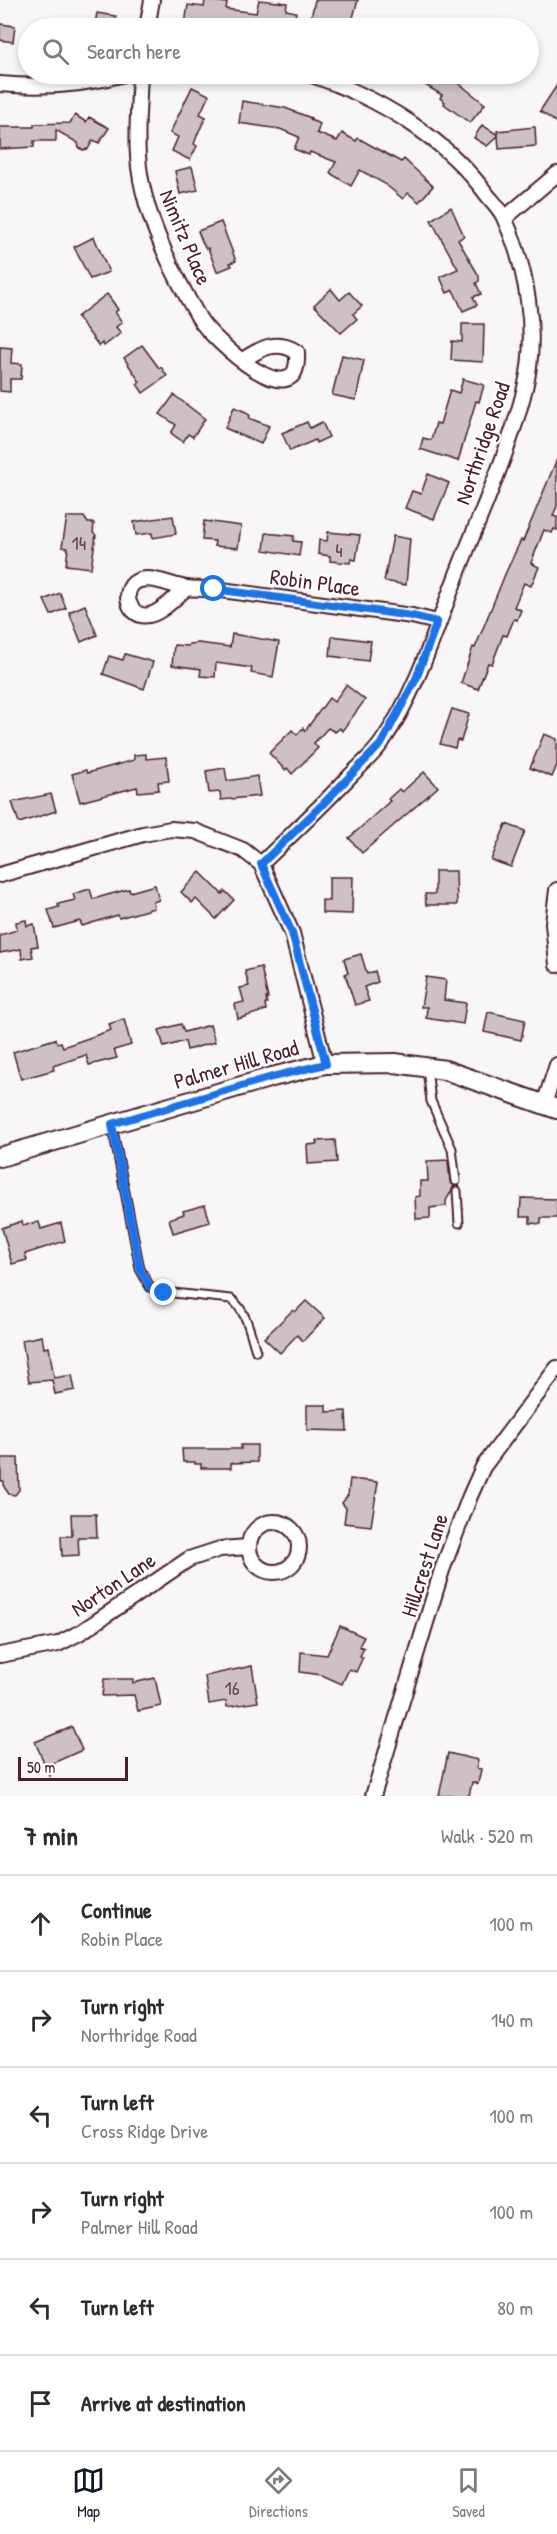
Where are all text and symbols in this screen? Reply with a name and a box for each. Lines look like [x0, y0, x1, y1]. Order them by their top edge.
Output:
search box [18, 18, 539, 84]
icon: search [39, 35, 72, 68]
text: Search here [87, 36, 181, 66]
street label: Nimitz Place [152, 185, 220, 290]
street label: Northridge Road [447, 377, 517, 508]
house number: 14 [72, 529, 86, 556]
house number: 4 [335, 536, 343, 563]
street label: Robin Place [268, 561, 362, 603]
route start [200, 575, 226, 601]
street label: Palmer Hill Road [170, 1032, 302, 1096]
route end [150, 1279, 176, 1305]
street label: Hillcrest Lane [393, 1509, 455, 1621]
street label: Norton Lane [65, 1545, 161, 1623]
house number: 16 [224, 1674, 240, 1701]
scale bar [18, 1754, 128, 1782]
text: 50 m [27, 1756, 56, 1778]
text: 7 min [24, 1818, 78, 1853]
text: Walk · 520 m [441, 1822, 533, 1849]
text: Continue [81, 1895, 152, 1925]
icon: ahead [24, 1907, 57, 1940]
text: 100 m [490, 1910, 533, 1937]
text: Robin Place [81, 1925, 163, 1952]
text: Turn right [81, 1991, 164, 2021]
icon: right [24, 2003, 57, 2036]
text: 140 m [491, 2006, 533, 2033]
text: Northridge Road [81, 2021, 197, 2048]
text: Turn left [81, 2087, 154, 2117]
icon: left [24, 2099, 57, 2132]
text: 100 m [490, 2102, 533, 2129]
text: Cross Ridge Drive [81, 2117, 208, 2144]
text: Turn right [81, 2183, 164, 2213]
icon: right [24, 2195, 57, 2228]
text: 100 m [490, 2198, 533, 2225]
text: Palmer Hill Road [81, 2213, 197, 2240]
icon: left [24, 2291, 57, 2324]
text: Turn left [81, 2292, 154, 2322]
text: 80 m [497, 2294, 533, 2321]
icon: arrive [24, 2387, 57, 2420]
text: Arrive at destination [81, 2388, 246, 2418]
tab: Map [72, 2464, 105, 2522]
tab: Directions [249, 2464, 308, 2522]
tab: Saved [452, 2464, 485, 2522]

